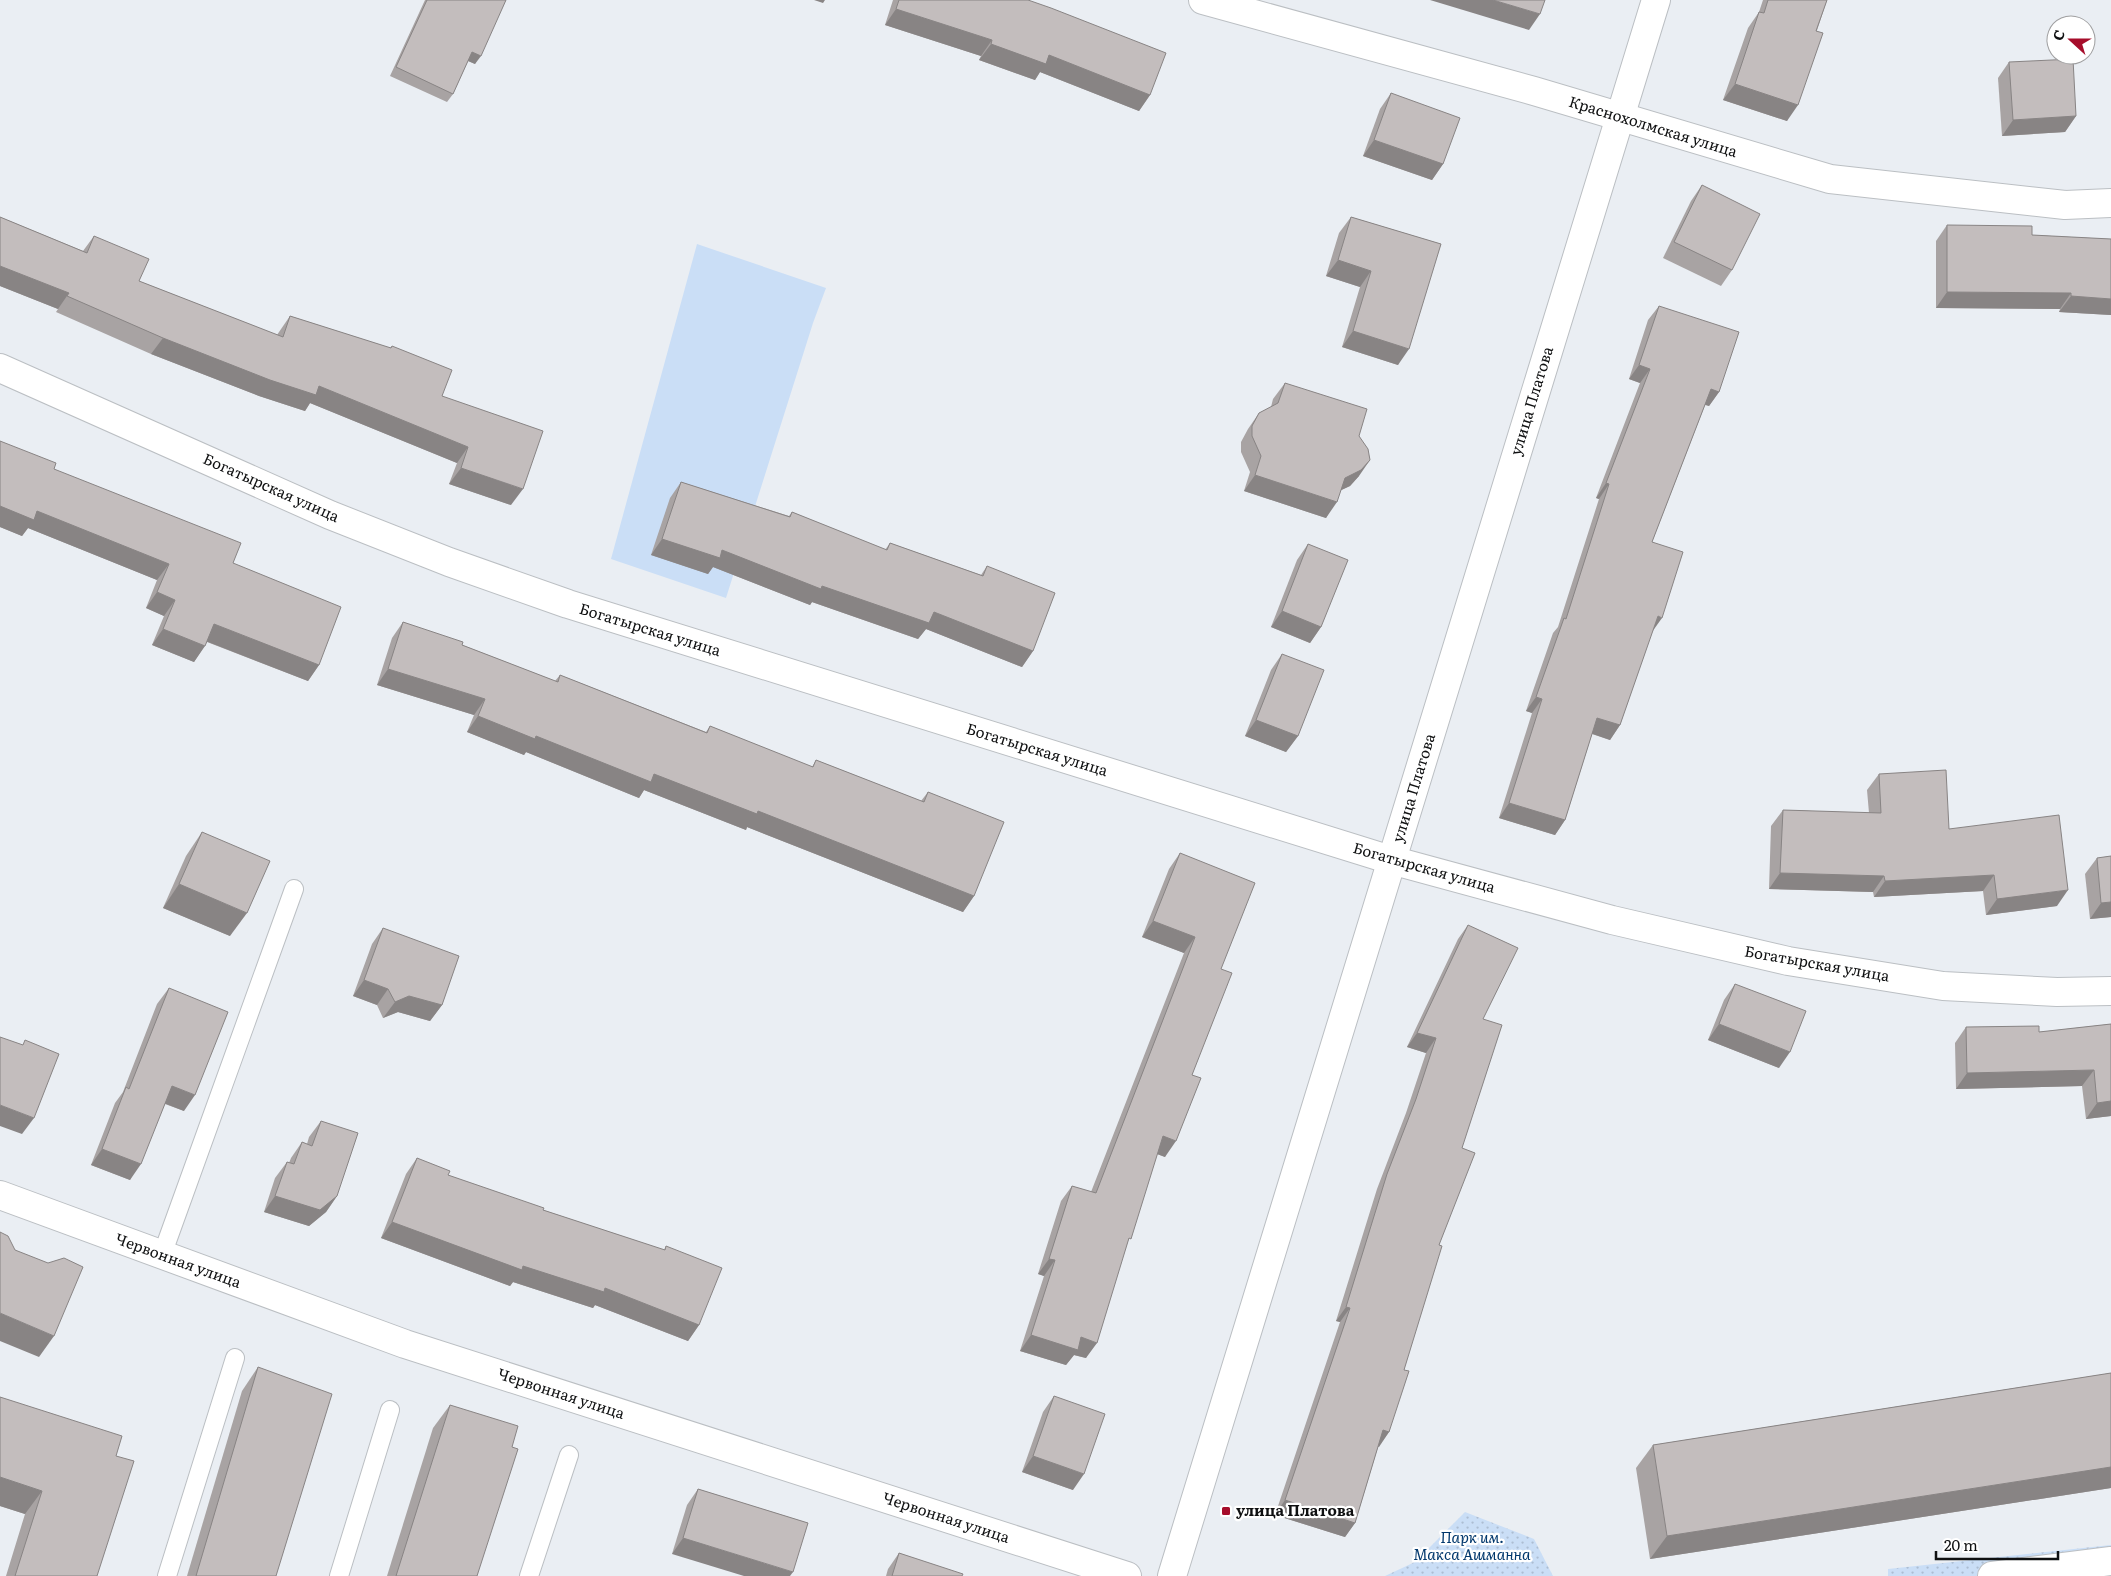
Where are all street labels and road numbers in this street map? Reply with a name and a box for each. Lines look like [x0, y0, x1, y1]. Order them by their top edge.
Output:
street label: Краснохолмская улица [1566, 89, 1741, 162]
street label: улица Платова [1503, 342, 1558, 458]
street label: Богатырская улица [200, 446, 344, 527]
street label: Богатырская улица [577, 596, 725, 661]
street label: Богатырская улица [964, 716, 1112, 781]
street label: улица Платова [1385, 729, 1440, 845]
street label: Богатырская улица [1351, 835, 1499, 898]
street label: Богатырская улица [1743, 938, 1893, 987]
street label: Червонная улица [112, 1226, 245, 1293]
street label: Червонная улица [495, 1361, 629, 1424]
street label: Червонная улица [880, 1485, 1014, 1548]

